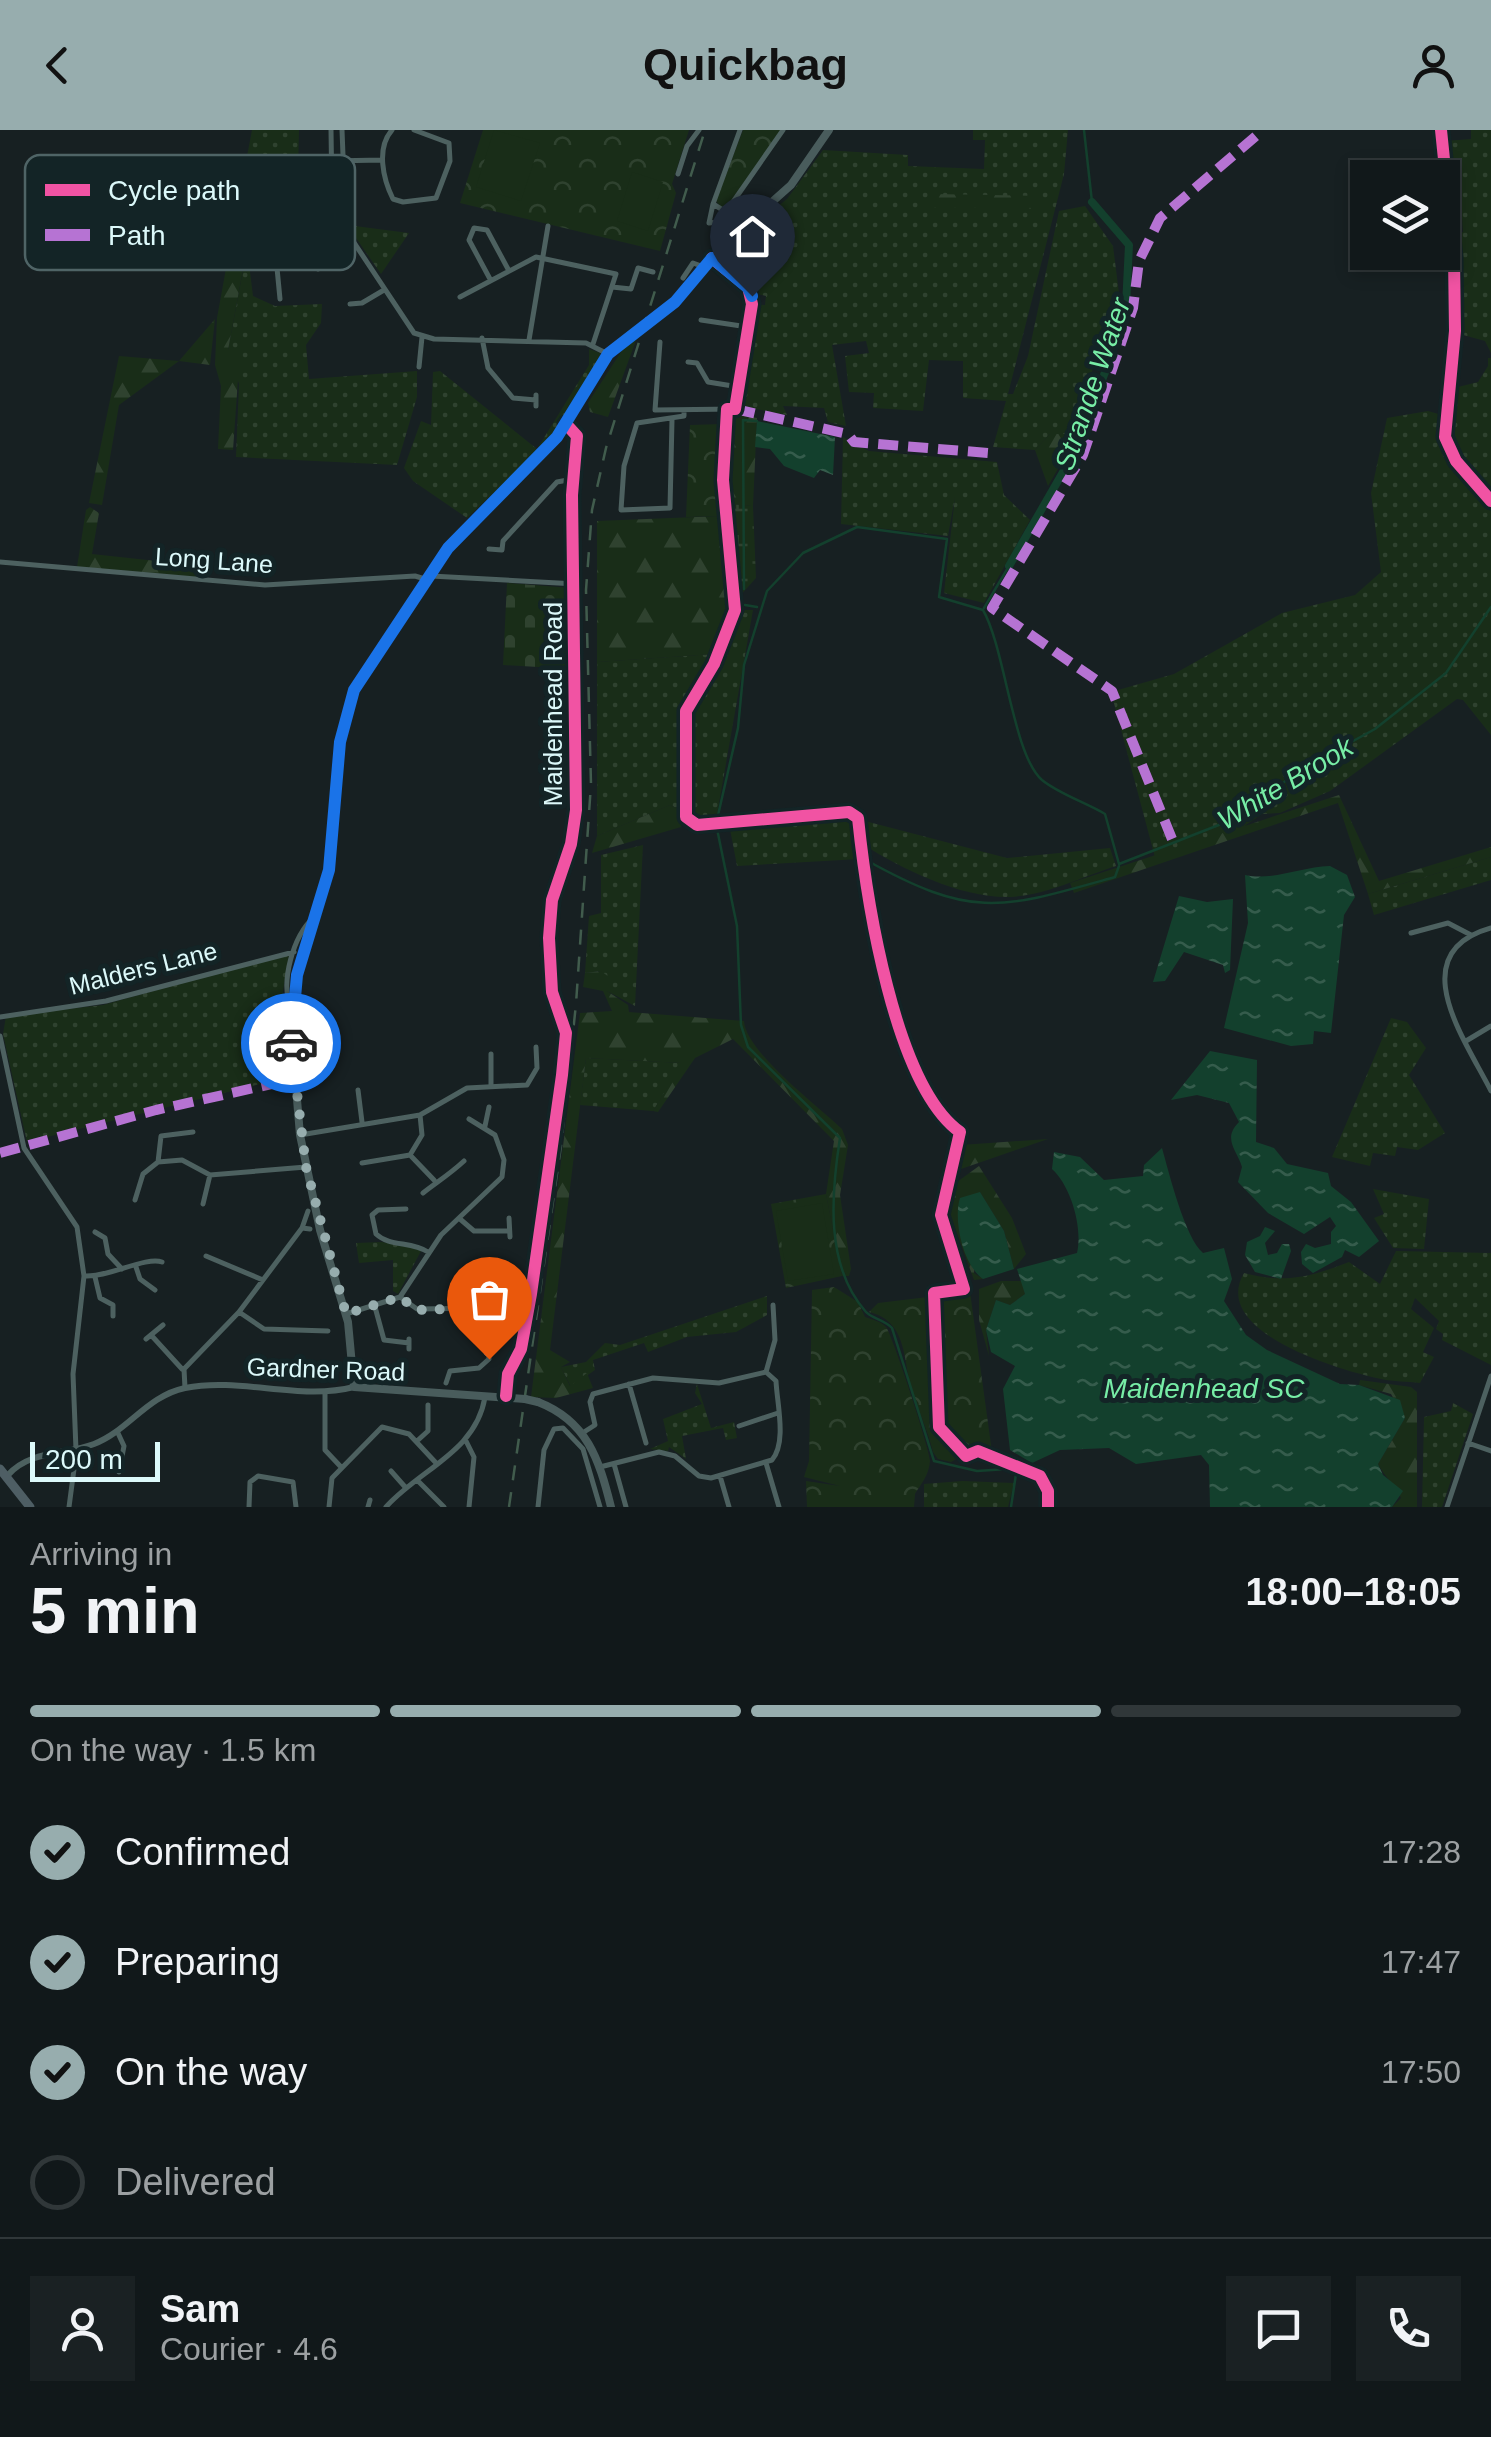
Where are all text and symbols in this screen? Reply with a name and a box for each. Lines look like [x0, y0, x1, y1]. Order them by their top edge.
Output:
icon: back [30, 38, 85, 93]
icon: person [1406, 38, 1461, 93]
text: Quickbag [643, 39, 848, 90]
legend [25, 155, 355, 270]
map controls [1350, 160, 1460, 270]
button: layers [1350, 160, 1460, 270]
text: Cycle path [108, 175, 240, 206]
pin [710, 194, 795, 297]
icon: home [725, 209, 780, 264]
text: Path [108, 220, 166, 251]
water label: Strande Water [1049, 292, 1137, 474]
street label: Long Lane [154, 542, 274, 578]
street label: Maidenhead Road [539, 602, 567, 806]
water label: White Brook [1212, 730, 1360, 836]
street label: Malders Lane [66, 936, 220, 1000]
courier [241, 993, 341, 1093]
icon: car [264, 1016, 319, 1071]
pin [447, 1257, 532, 1360]
icon: bag [462, 1272, 517, 1327]
street label: Gardner Road [246, 1352, 406, 1386]
water label: Maidenhead SC [1104, 1373, 1305, 1404]
scale bar [30, 1437, 160, 1482]
text: 200 m [45, 1444, 123, 1475]
text: Arriving in [30, 1536, 172, 1572]
text: 18:00–18:05 [1245, 1571, 1461, 1613]
text: 5 min [30, 1574, 200, 1647]
text: On the way · 1.5 km [30, 1732, 316, 1768]
icon: check [30, 1825, 85, 1880]
text: Confirmed [115, 1831, 290, 1873]
text: 17:28 [1381, 1834, 1461, 1870]
icon: check [30, 1935, 85, 1990]
text: Preparing [115, 1941, 280, 1983]
text: 17:47 [1381, 1944, 1461, 1980]
icon: check [30, 2045, 85, 2100]
text: On the way [115, 2051, 307, 2093]
text: 17:50 [1381, 2054, 1461, 2090]
text: Delivered [115, 2161, 276, 2203]
button: person [30, 2276, 135, 2381]
button: chat [1226, 2276, 1331, 2381]
button: phone [1356, 2276, 1461, 2381]
text: Sam [160, 2288, 240, 2330]
text: Courier · 4.6 [160, 2331, 338, 2367]

